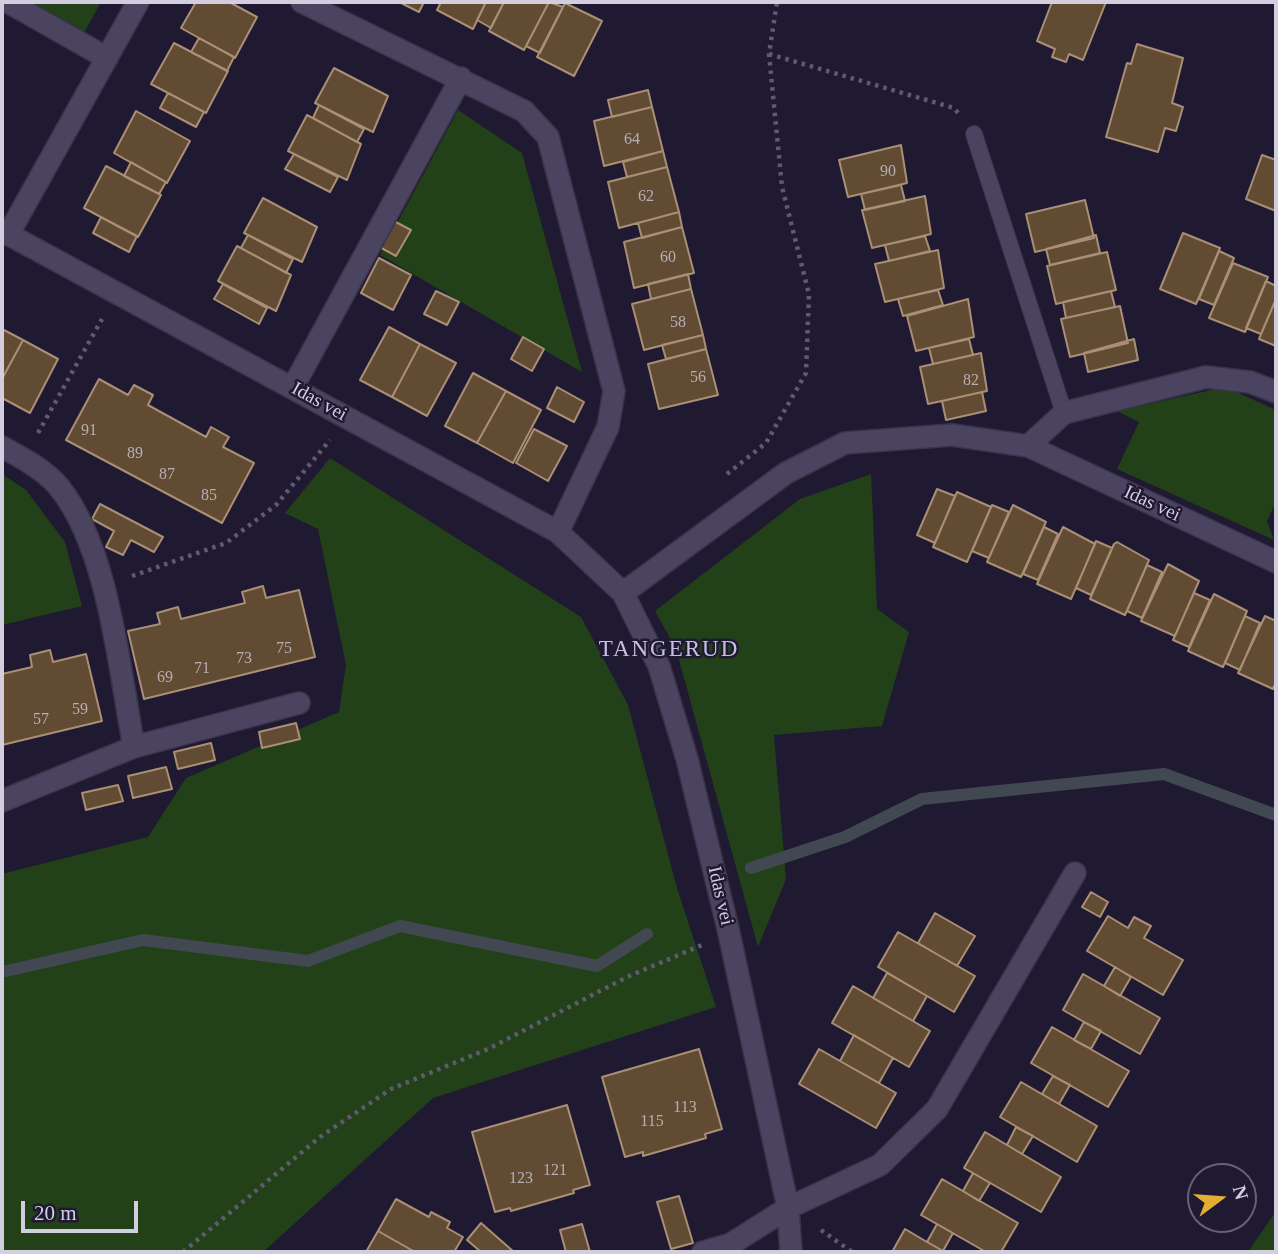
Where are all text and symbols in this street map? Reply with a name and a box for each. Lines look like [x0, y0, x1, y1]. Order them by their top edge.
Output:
house number: 64 [624, 130, 640, 150]
house number: 90 [880, 162, 896, 182]
house number: 62 [638, 187, 654, 207]
house number: 60 [660, 248, 676, 268]
house number: 58 [670, 313, 686, 333]
house number: 56 [690, 368, 706, 388]
house number: 82 [963, 371, 979, 391]
street label: Idas vei [287, 378, 351, 426]
house number: 91 [81, 421, 97, 441]
house number: 89 [127, 444, 143, 464]
house number: 87 [159, 465, 175, 485]
street label: Idas vei [1120, 481, 1184, 527]
house number: 85 [201, 486, 217, 506]
district label: TANGERUD [600, 636, 738, 664]
house number: 75 [276, 639, 292, 659]
house number: 73 [236, 649, 252, 669]
house number: 71 [194, 659, 210, 679]
house number: 69 [157, 668, 173, 688]
house number: 59 [72, 700, 88, 720]
house number: 57 [33, 710, 49, 730]
street label: Idas vei [702, 864, 738, 928]
house number: 113 [673, 1098, 697, 1118]
house number: 115 [640, 1112, 664, 1132]
house number: 121 [543, 1161, 567, 1181]
north arrow [1187, 1163, 1257, 1233]
house number: 123 [509, 1169, 533, 1189]
text: N [1229, 1183, 1253, 1202]
scale bar [24, 1188, 142, 1232]
text: 20 m [34, 1201, 77, 1225]

